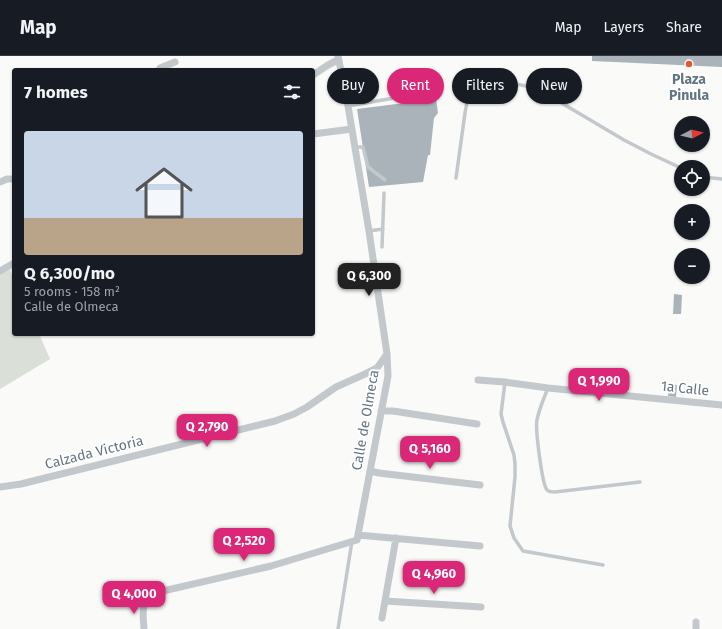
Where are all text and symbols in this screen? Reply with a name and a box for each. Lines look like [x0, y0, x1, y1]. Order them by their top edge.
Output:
text: Map [20, 16, 57, 39]
text: Map [555, 19, 581, 36]
text: Layers [603, 19, 644, 36]
text: Share [666, 19, 702, 36]
marker: Plaza Pinula [684, 59, 694, 69]
chip: Buy [327, 68, 379, 104]
chip: Rent [387, 68, 444, 104]
chip: Filters [452, 68, 518, 104]
chip: New [526, 68, 582, 104]
place label: Plaza Pinula [669, 71, 709, 104]
icon: filters [281, 81, 303, 103]
text: 7 homes [24, 82, 88, 103]
north arrow [674, 116, 710, 152]
map controls [674, 116, 710, 284]
icon: home [128, 157, 200, 229]
button: locate [674, 160, 710, 196]
button: + [674, 204, 710, 240]
button: − [674, 248, 710, 284]
text: Q 6,300/mo [24, 263, 115, 284]
pin: Q 6,300 [332, 263, 406, 297]
text: Q 6,300 [347, 268, 391, 283]
text: 5 rooms · 158 m² [24, 284, 120, 299]
text: Calle de Olmeca [24, 299, 119, 314]
street label: Calle de Olmeca [348, 368, 383, 472]
pin: Q 1,990 [562, 368, 636, 402]
text: Q 1,990 [577, 373, 621, 388]
street label: 1a Calle [660, 378, 710, 399]
pin: Q 2,790 [170, 414, 244, 448]
text: Q 2,790 [186, 419, 228, 434]
street label: Calzada Victoria [43, 432, 145, 473]
pin: Q 5,160 [393, 436, 467, 470]
text: Q 5,160 [409, 441, 451, 456]
pin: Q 2,520 [207, 528, 281, 562]
text: Q 2,520 [222, 533, 266, 548]
pin: Q 4,960 [397, 561, 471, 595]
text: Q 4,960 [412, 566, 456, 581]
pin: Q 4,000 [97, 581, 171, 615]
text: Q 4,000 [111, 586, 157, 601]

